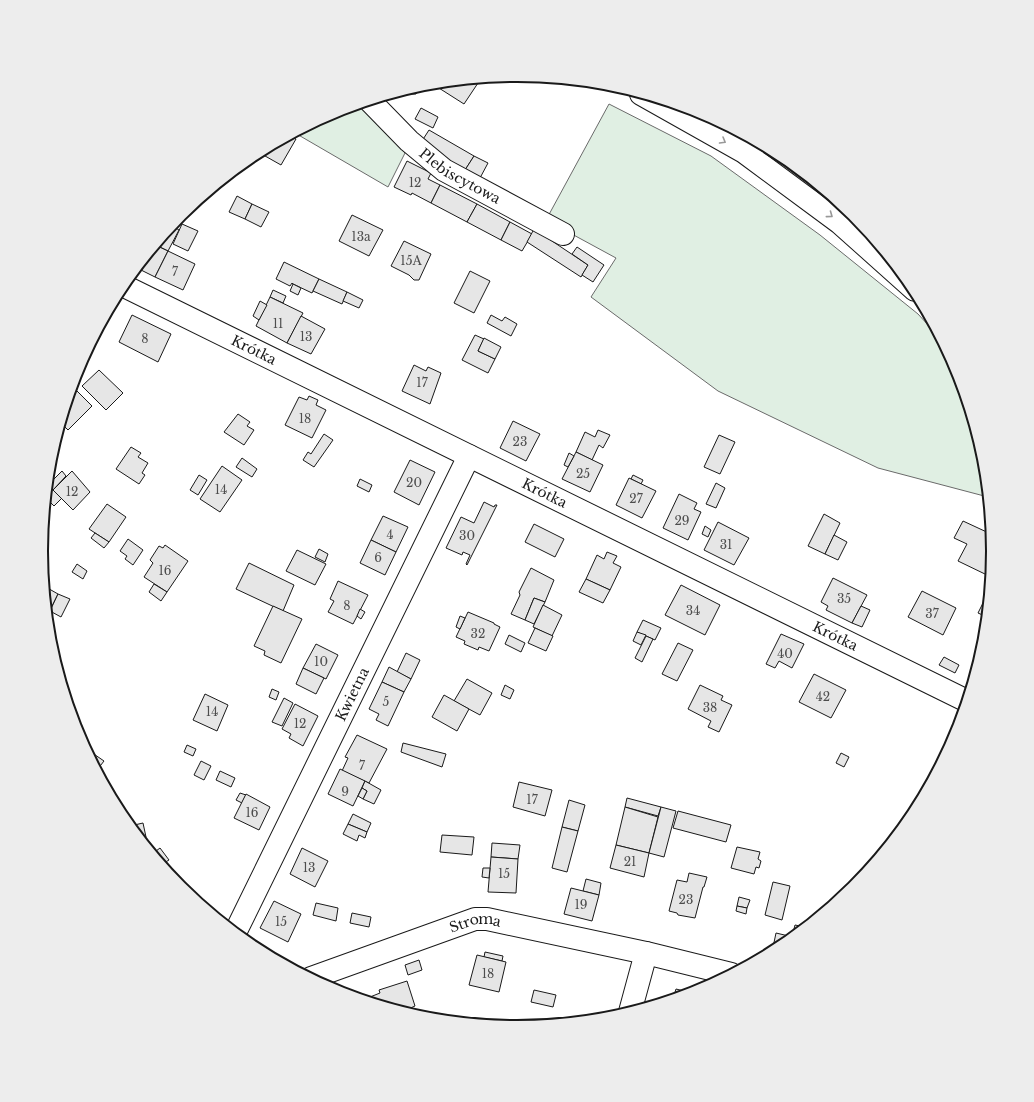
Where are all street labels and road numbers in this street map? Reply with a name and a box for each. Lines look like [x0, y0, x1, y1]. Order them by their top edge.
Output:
street label: Plebiscytowa [415, 144, 504, 208]
street label: Krótka [228, 331, 280, 369]
street label: Krótka [519, 474, 570, 512]
street label: Krótka [810, 617, 861, 655]
street label: Kwietna [331, 664, 373, 724]
street label: Stroma [447, 909, 503, 936]

